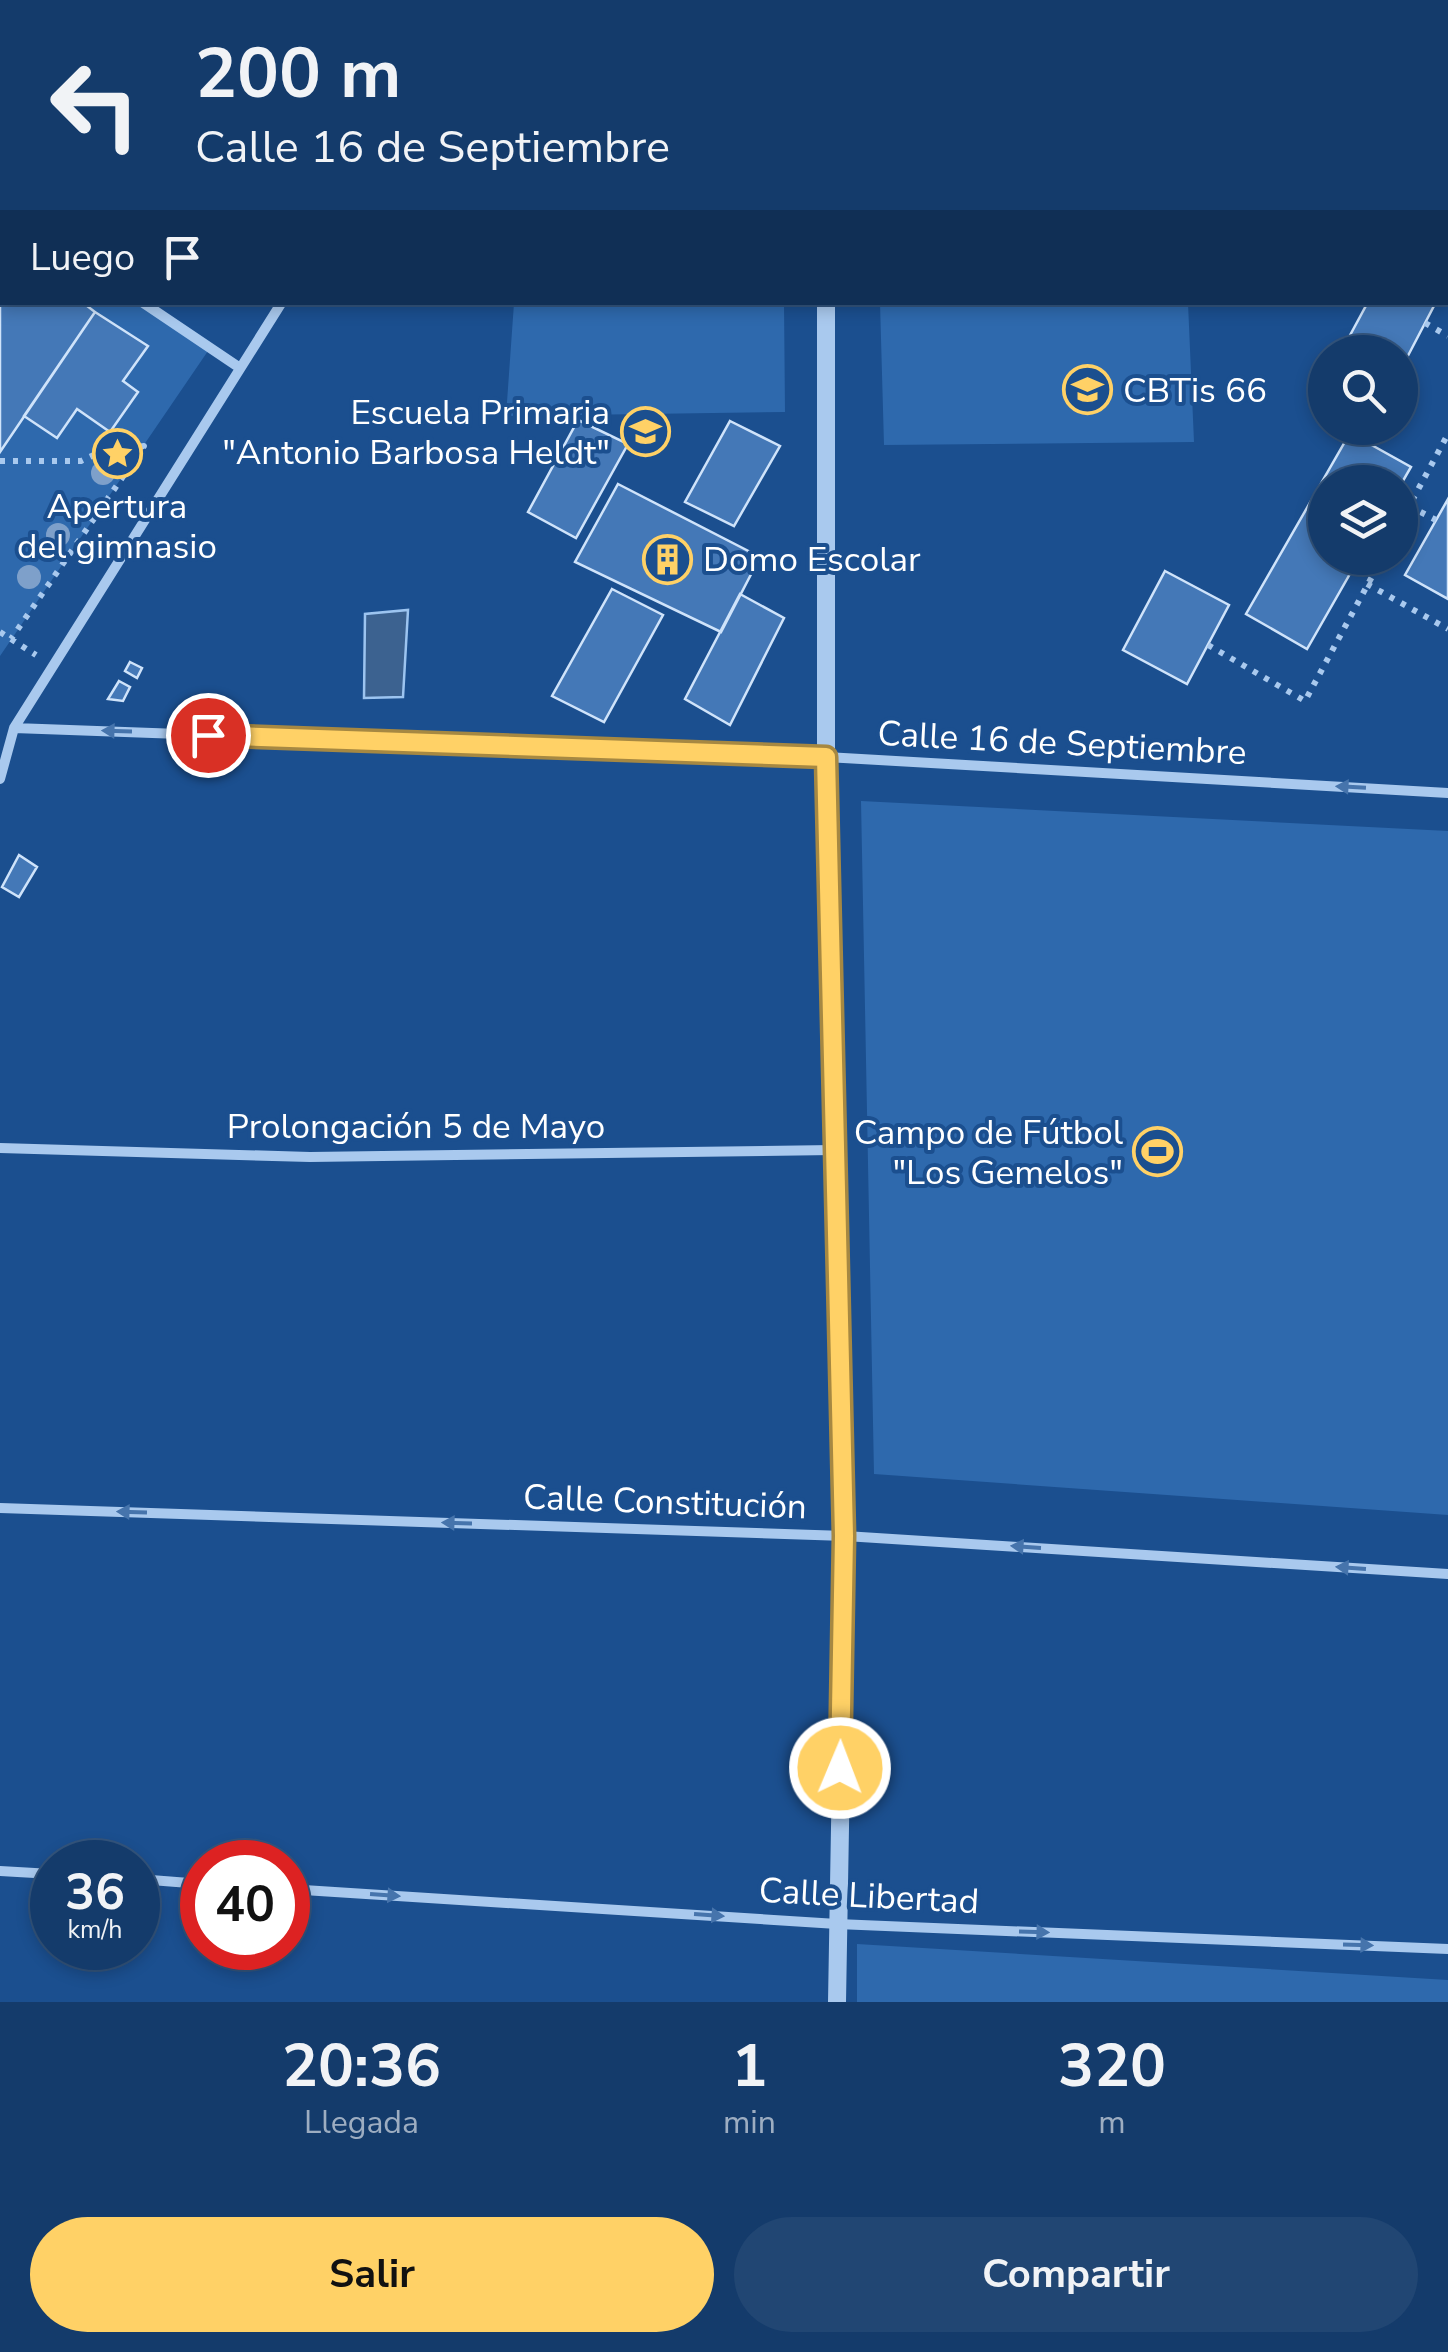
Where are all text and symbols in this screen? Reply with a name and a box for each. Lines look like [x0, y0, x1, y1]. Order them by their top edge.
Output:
text: 200 m [195, 26, 401, 122]
icon: left [30, 40, 160, 170]
text: Calle 16 de Septiembre [195, 117, 670, 178]
icon: arrive [155, 230, 210, 285]
text: Luego [30, 232, 135, 283]
map controls [1308, 335, 1418, 575]
button: search [1308, 335, 1418, 445]
school or university icon: CBTis 66 [1062, 364, 1114, 416]
place label: CBTis 66 [1123, 367, 1267, 414]
place label: Escuela Primaria "Antonio Barbosa Heldt" [222, 389, 610, 476]
school or university icon: Escuela Primaria "Antonio Barbosa Heldt" [619, 406, 671, 458]
place icon: Apertura del gimnasio [91, 428, 143, 480]
button: layers [1308, 465, 1418, 575]
place label: Apertura del gimnasio [17, 483, 217, 570]
building icon: Domo Escolar [642, 533, 694, 585]
place label: Domo Escolar [703, 536, 921, 583]
pin [166, 693, 251, 778]
icon: arrive [181, 708, 236, 763]
street label: Calle 16 de Septiembre [876, 710, 1248, 776]
one-way arrow [100, 723, 132, 739]
one-way arrow [1334, 779, 1366, 795]
street label: Prolongación 5 de Mayo [227, 1103, 605, 1150]
place label: Campo de Fútbol "Los Gemelos" [854, 1109, 1124, 1196]
sports icon: Campo de Fútbol "Los Gemelos" [1132, 1126, 1184, 1178]
street label: Calle Constitución [522, 1474, 808, 1530]
one-way arrow [116, 1504, 148, 1520]
one-way arrow [440, 1515, 472, 1531]
one-way arrow [1010, 1539, 1042, 1555]
one-way arrow [1334, 1560, 1366, 1576]
position arrow [788, 1716, 892, 1820]
speed limit sign: 40 [180, 1840, 310, 1970]
text: 36 [65, 1858, 125, 1927]
street label: Calle Libertad [758, 1867, 980, 1925]
one-way arrow [369, 1887, 401, 1903]
one-way arrow [694, 1908, 726, 1924]
text: km/h [67, 1913, 123, 1947]
one-way arrow [1018, 1924, 1050, 1940]
one-way arrow [1343, 1938, 1375, 1954]
text: 20:36 [282, 2025, 441, 2107]
text: 1 [731, 2025, 767, 2107]
text: 320 [1058, 2025, 1166, 2107]
text: Llegada [304, 2101, 419, 2144]
text: min [723, 2101, 776, 2144]
text: m [1098, 2101, 1126, 2144]
button: Salir [30, 2217, 714, 2332]
button: Compartir [734, 2217, 1418, 2332]

